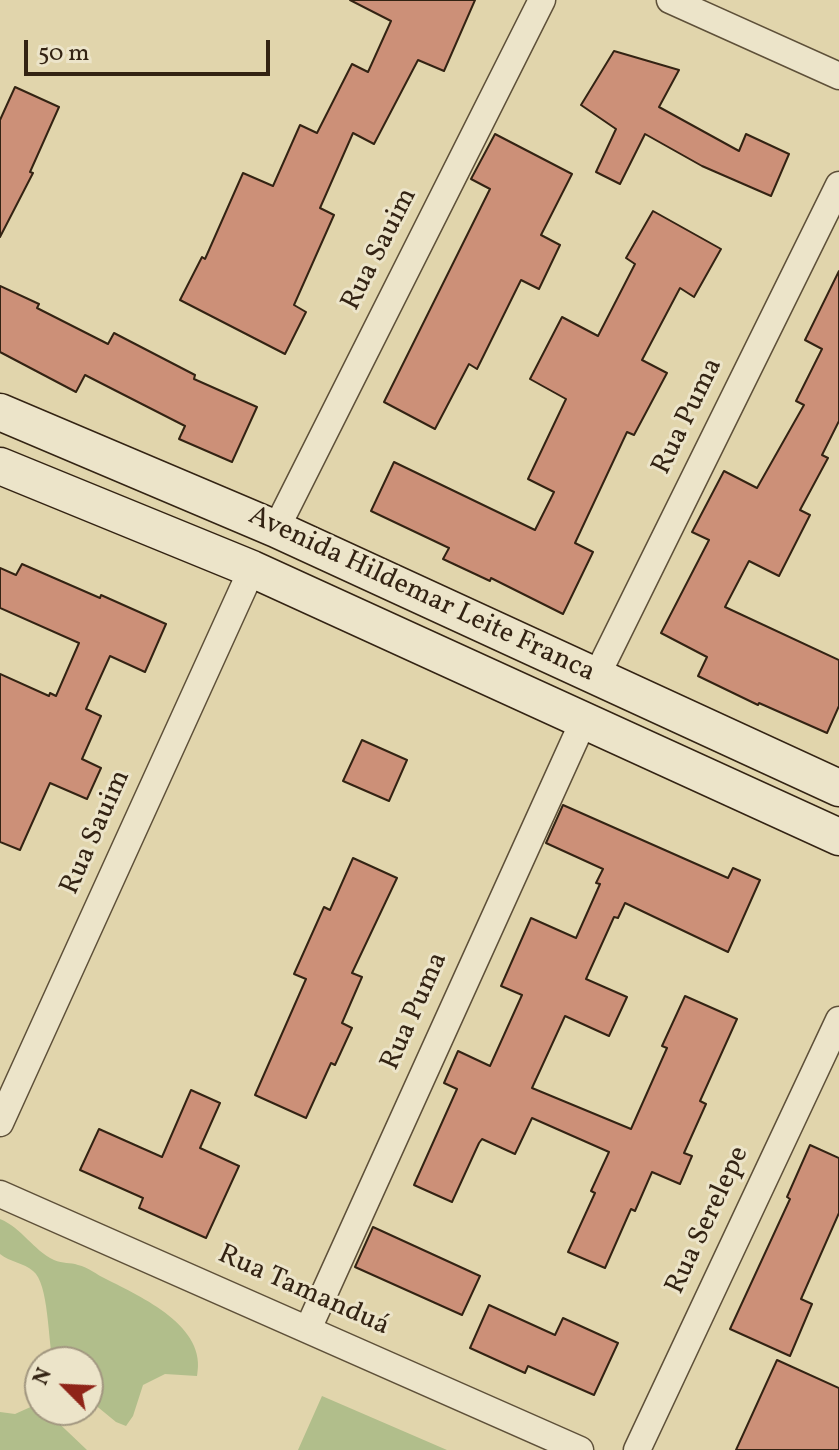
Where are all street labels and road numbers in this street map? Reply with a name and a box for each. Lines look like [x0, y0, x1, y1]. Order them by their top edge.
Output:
street label: Rua Sauim [336, 183, 426, 317]
street label: Rua Puma [646, 353, 732, 481]
street label: Avenida Hildemar Leite Franca [242, 501, 600, 691]
street label: Rua Sauim [55, 765, 139, 901]
street label: Rua Puma [375, 948, 457, 1076]
street label: Rua Serelepe [660, 1142, 758, 1300]
street label: Rua Tamanduá [212, 1239, 394, 1345]

